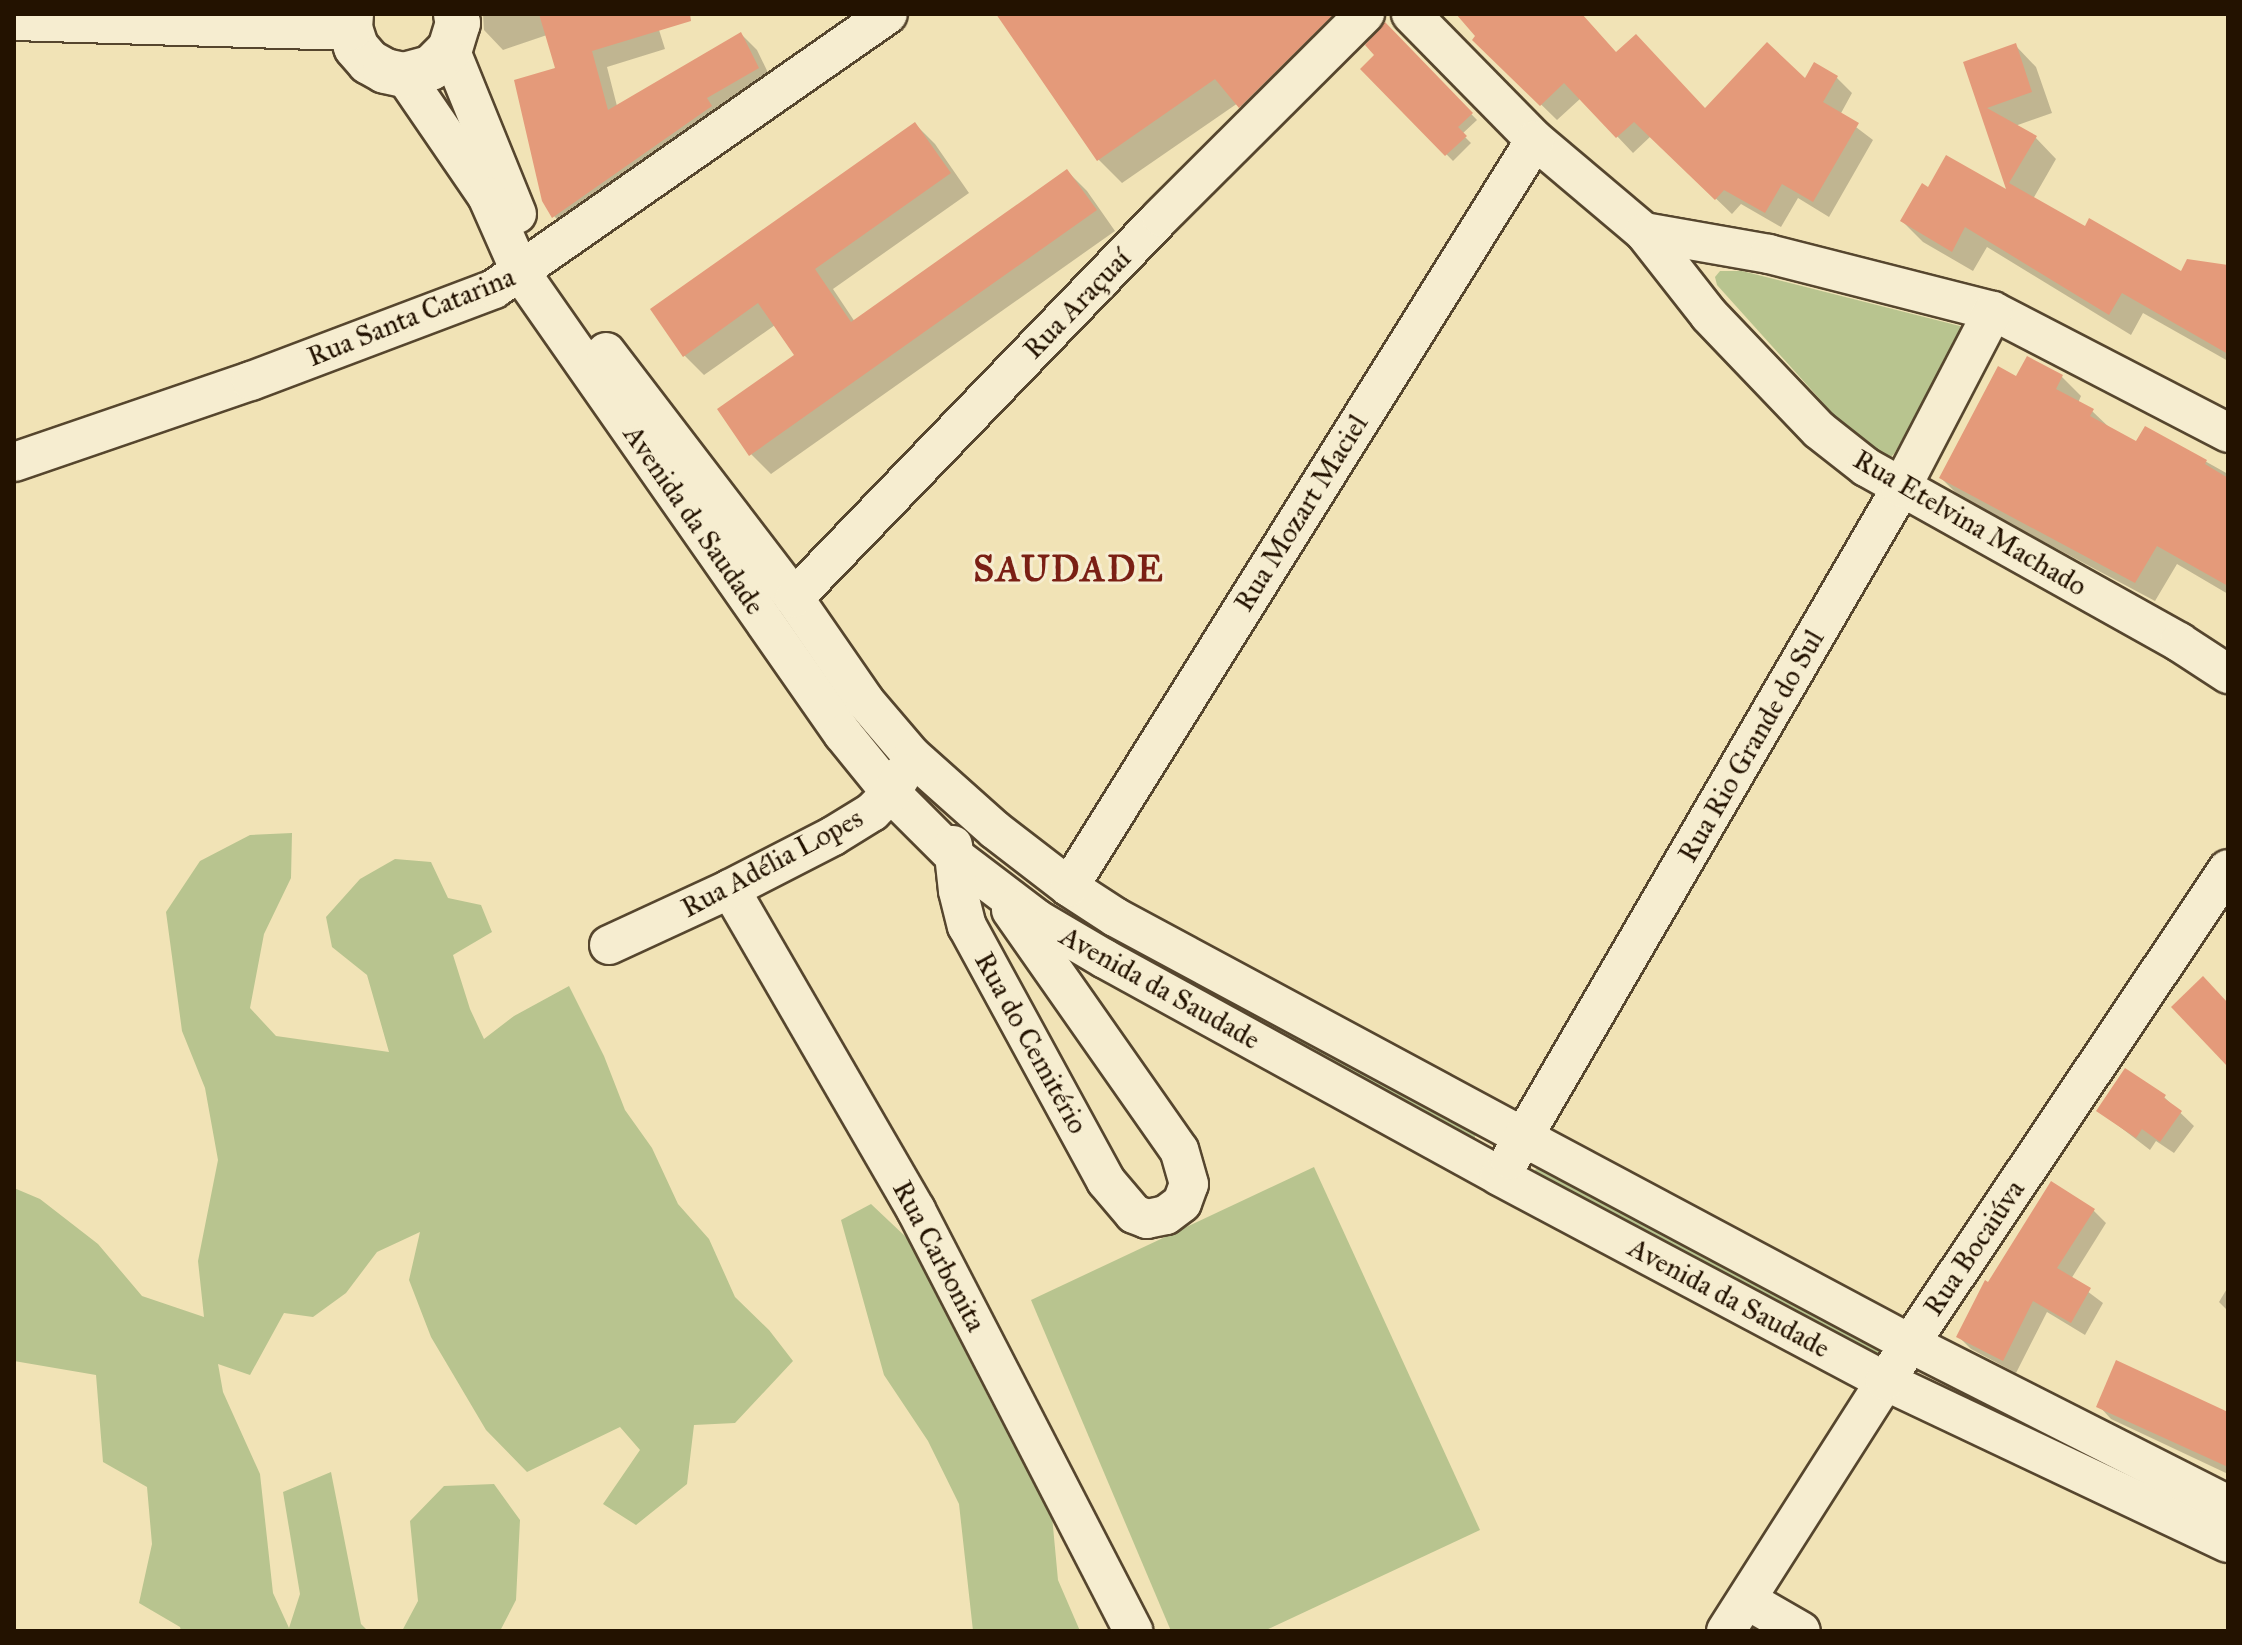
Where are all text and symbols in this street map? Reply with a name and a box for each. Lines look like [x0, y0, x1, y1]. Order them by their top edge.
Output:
street label: Rua Araçuaí [1016, 242, 1138, 366]
street label: Rua Santa Catarina [302, 260, 520, 374]
street label: Rua Mozart Maciel [1227, 408, 1375, 618]
street label: Avenida da Saudade [616, 419, 772, 621]
street label: Rua Etelvina Machado [1847, 443, 2093, 603]
district label: SAUDADE [973, 548, 1165, 592]
street label: Rua Rio Grande do Sul [1671, 624, 1831, 868]
street label: Rua Adélia Lopes [676, 801, 868, 925]
street label: Avenida da Saudade [1054, 919, 1266, 1057]
street label: Rua do Cemitério [967, 946, 1095, 1140]
street label: Rua Bocaiúva [1916, 1174, 2032, 1322]
street label: Rua Carbonita [885, 1175, 993, 1337]
street label: Avenida da Saudade [1622, 1231, 1836, 1365]

